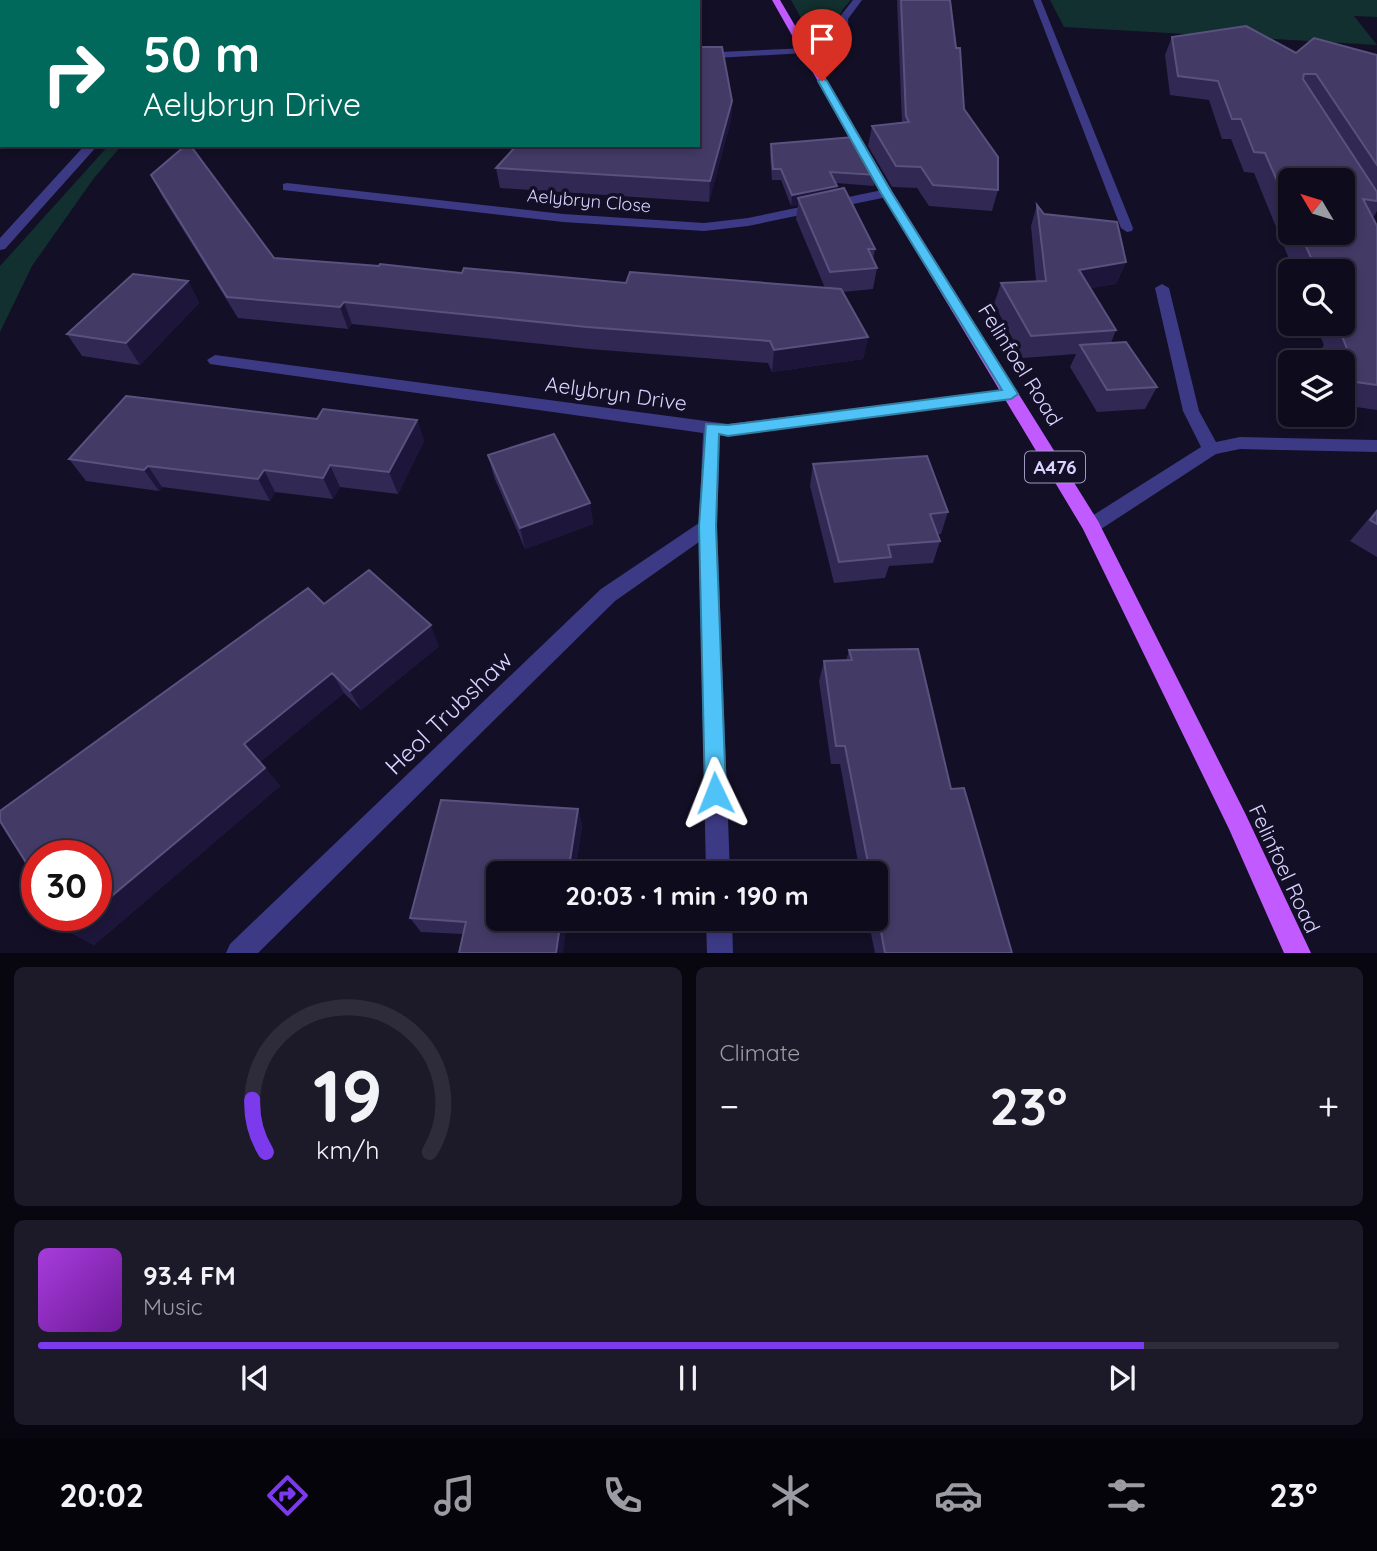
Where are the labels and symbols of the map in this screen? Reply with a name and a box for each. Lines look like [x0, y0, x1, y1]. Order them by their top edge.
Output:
pin [792, 9, 852, 81]
north arrow [1278, 168, 1354, 245]
street label: Aelybryn Close [526, 184, 652, 217]
street label: Felinfoel Road [973, 299, 1069, 430]
street label: Aelybryn Drive [543, 370, 689, 416]
road number: A476 [1025, 452, 1085, 482]
street label: Heol Trubshaw [378, 644, 518, 780]
position arrow [678, 756, 752, 830]
street label: Felinfoel Road [1244, 800, 1326, 937]
speed limit sign: 30 [21, 840, 112, 931]

